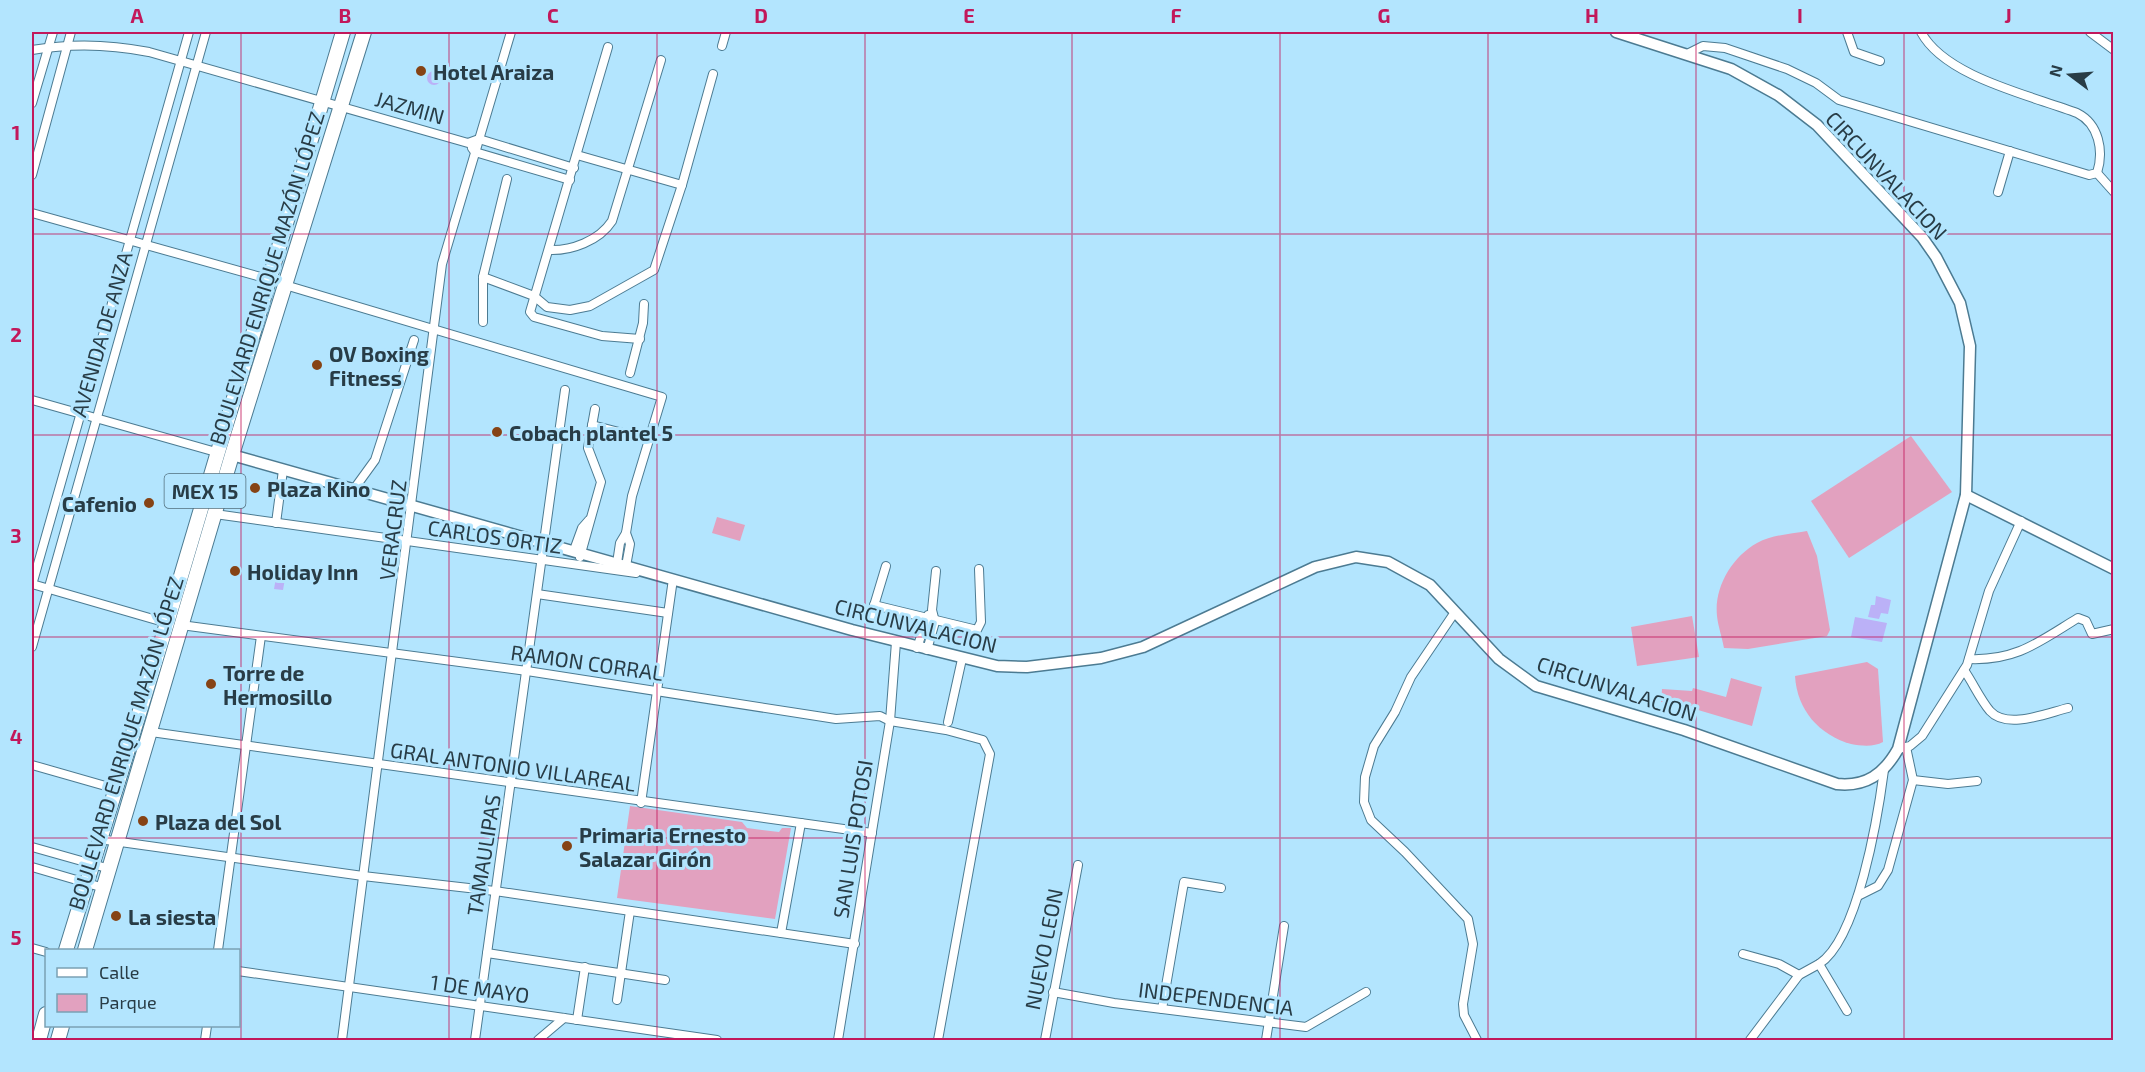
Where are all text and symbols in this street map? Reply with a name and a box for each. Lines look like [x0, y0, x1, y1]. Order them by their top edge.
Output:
text: A [130, 3, 144, 27]
text: B [339, 3, 351, 27]
text: C [547, 3, 559, 27]
text: D [754, 3, 768, 27]
text: E [963, 3, 975, 27]
text: F [1170, 3, 1182, 27]
text: G [1378, 3, 1390, 27]
text: H [1585, 3, 1599, 27]
text: I [1797, 3, 1803, 27]
text: J [2004, 3, 2012, 27]
north arrow [2040, 45, 2100, 105]
place label: Hotel Araiza [433, 59, 554, 84]
text: N [2044, 63, 2066, 79]
marker: Hotel Araiza [414, 64, 428, 78]
street label: JAZMIN [373, 85, 447, 129]
street label: CIRCUNVALACION [1821, 106, 1953, 244]
street label: BOULEVARD ENRIQUE MAZÓN LÓPEZ [203, 108, 330, 448]
text: 1 [12, 120, 20, 144]
street label: AVENIDA DE ANZA [65, 248, 137, 420]
text: 2 [10, 322, 22, 346]
place label: OV Boxing Fitness [329, 341, 429, 390]
marker: OV Boxing Fitness [310, 358, 324, 372]
place label: Cobach plantel 5 [509, 420, 673, 445]
marker: Cobach plantel 5 [490, 425, 504, 439]
road number: MEX 15 [164, 474, 246, 508]
place label: Plaza Kino [267, 476, 371, 501]
street label: VERACRUZ [373, 478, 411, 582]
marker: Plaza Kino [248, 481, 262, 495]
place label: Cafenio [62, 491, 137, 516]
marker: Cafenio [142, 496, 156, 510]
street label: CARLOS ORTIZ [426, 514, 564, 558]
text: 3 [10, 523, 22, 547]
place label: Holiday Inn [247, 559, 358, 585]
marker: Holiday Inn [228, 564, 242, 578]
street label: BOULEVARD ENRIQUE MAZÓN LÓPEZ [62, 573, 189, 913]
street label: CIRCUNVALACION [832, 593, 1000, 657]
street label: RAMON CORRAL [509, 639, 665, 685]
street label: CIRCUNVALACION [1534, 650, 1700, 726]
place label: Torre de Hermosillo [223, 660, 332, 709]
marker: Torre de Hermosillo [204, 677, 218, 691]
text: 4 [10, 724, 23, 748]
street label: GRAL ANTONIO VILLAREAL [389, 736, 638, 796]
street label: SAN LUIS POTOSI [827, 758, 877, 920]
street label: TAMAULIPAS [461, 793, 505, 917]
place label: Plaza del Sol [155, 809, 281, 834]
marker: Plaza del Sol [136, 814, 150, 828]
place label: Primaria Ernesto Salazar Girón [579, 822, 746, 871]
marker: Primaria Ernesto Salazar Girón [560, 839, 574, 853]
street label: NUEVO LEON [1019, 886, 1067, 1012]
place label: La siesta [128, 904, 216, 929]
marker: La siesta [109, 909, 123, 923]
text: 5 [10, 925, 22, 949]
legend [45, 949, 240, 1027]
text: Calle [99, 961, 140, 983]
street label: 1 DE MAYO [429, 969, 531, 1007]
street label: INDEPENDENCIA [1137, 976, 1295, 1020]
text: Parque [99, 991, 157, 1013]

